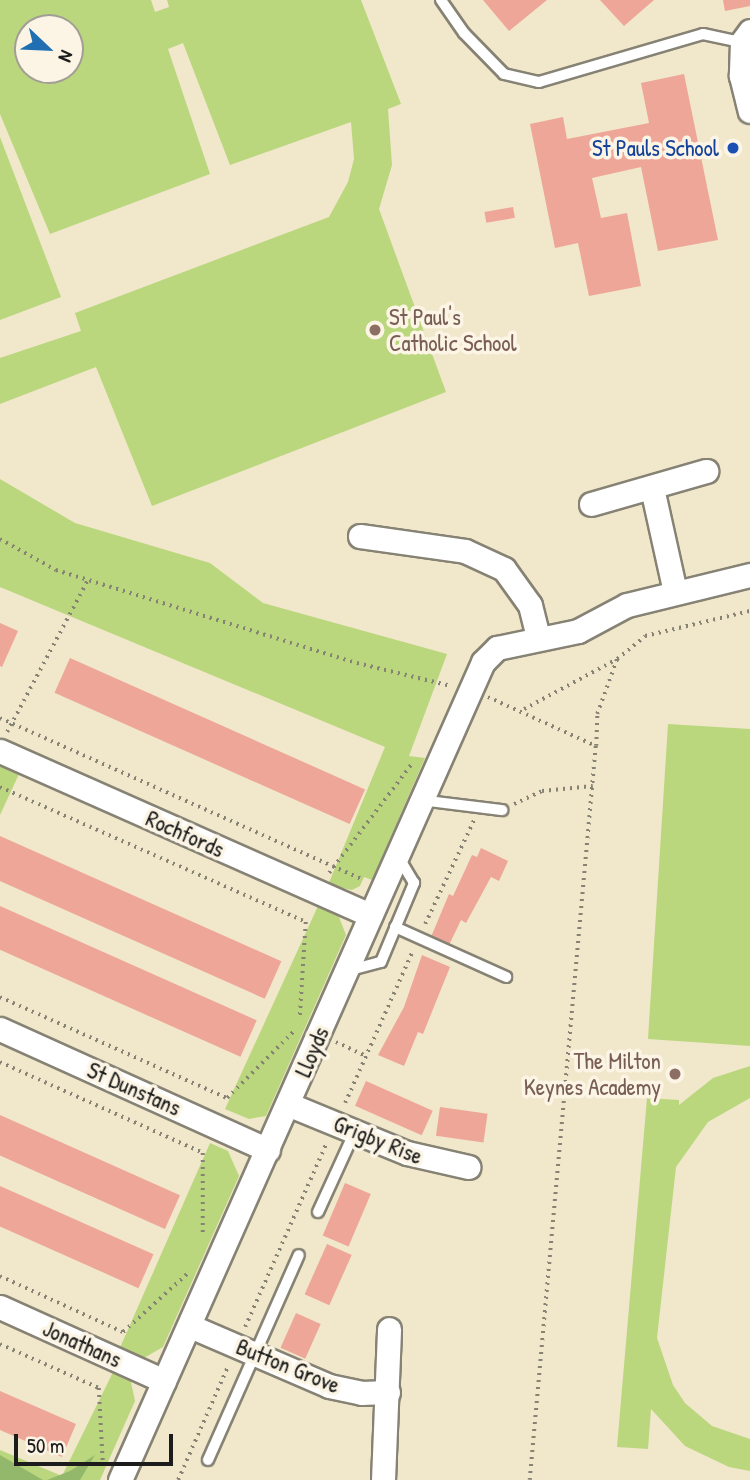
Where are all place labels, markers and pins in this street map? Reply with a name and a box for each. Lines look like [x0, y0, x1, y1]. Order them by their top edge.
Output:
place label: St Pauls School [592, 134, 719, 162]
marker: St Pauls School [725, 140, 741, 156]
place label: St Paul's Catholic School [389, 303, 517, 357]
marker: St Paul's Catholic School [367, 322, 383, 338]
place label: The Milton Keynes Academy [524, 1047, 661, 1101]
marker: The Milton Keynes Academy [667, 1066, 683, 1082]

